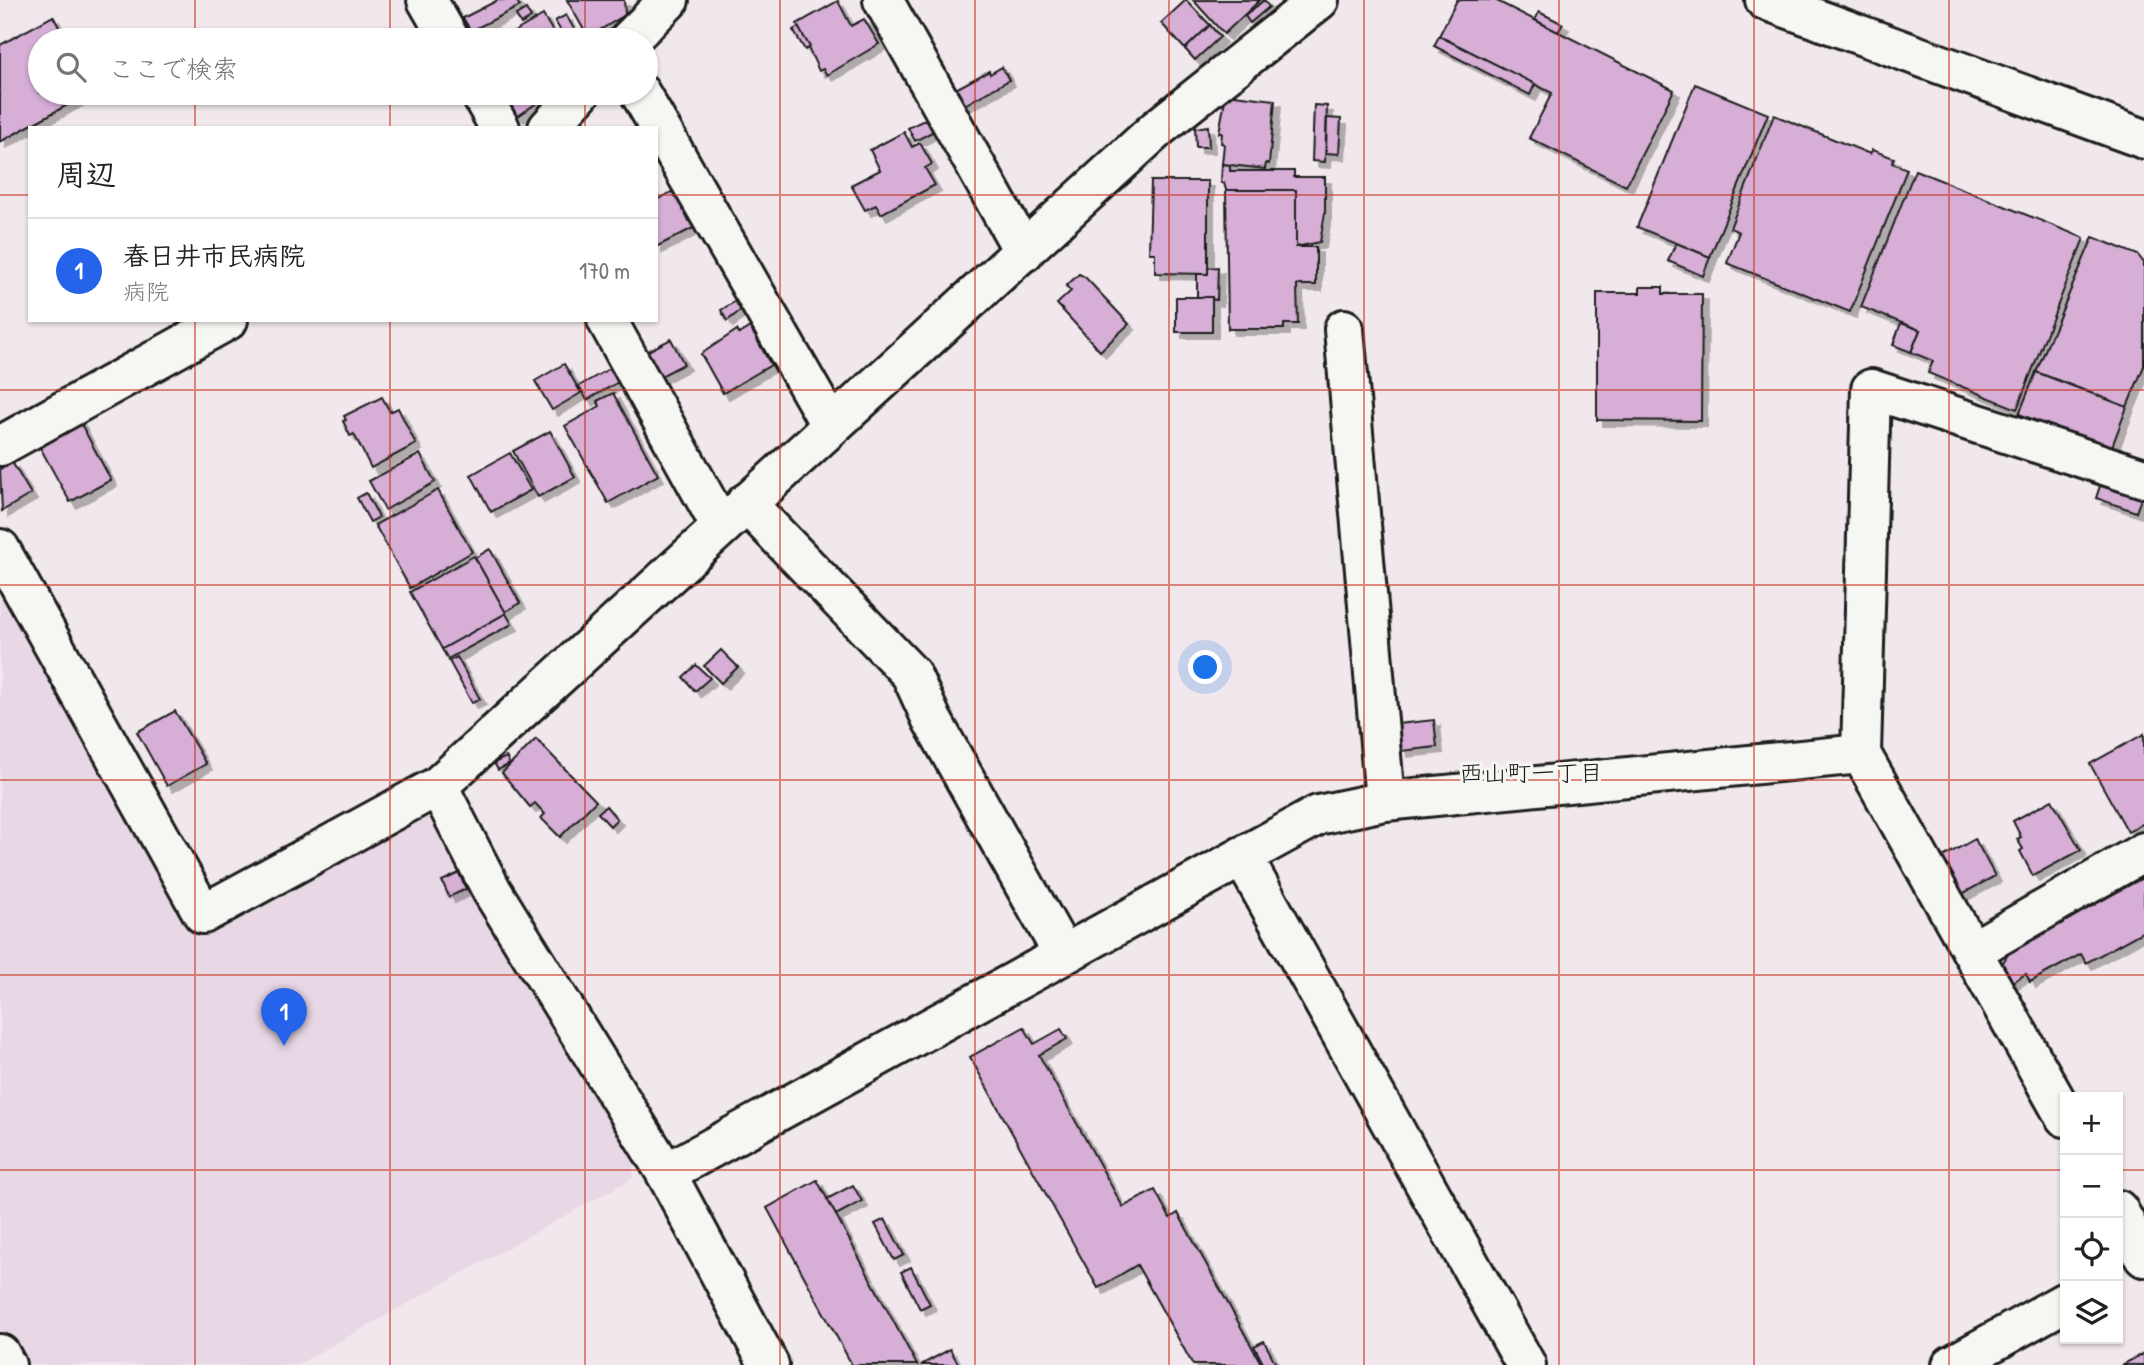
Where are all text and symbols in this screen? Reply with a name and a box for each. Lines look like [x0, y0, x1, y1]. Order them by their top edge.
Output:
search box [28, 28, 658, 105]
icon: search [52, 48, 90, 86]
text: ここで検索 [108, 51, 238, 86]
text: 周辺 [56, 154, 116, 194]
text: 春日井市民病院 [123, 238, 305, 273]
text: 1 [75, 255, 83, 286]
text: 170 m [579, 255, 630, 286]
text: 病院 [123, 276, 169, 307]
your location [1188, 650, 1222, 684]
district label: 西山町一丁目 [1459, 756, 1603, 788]
pin: 1 [261, 988, 307, 1046]
map controls [2060, 1092, 2123, 1344]
button: + [2060, 1092, 2123, 1155]
button: − [2060, 1155, 2123, 1218]
button: locate [2060, 1218, 2123, 1281]
button: layers [2060, 1281, 2123, 1344]

